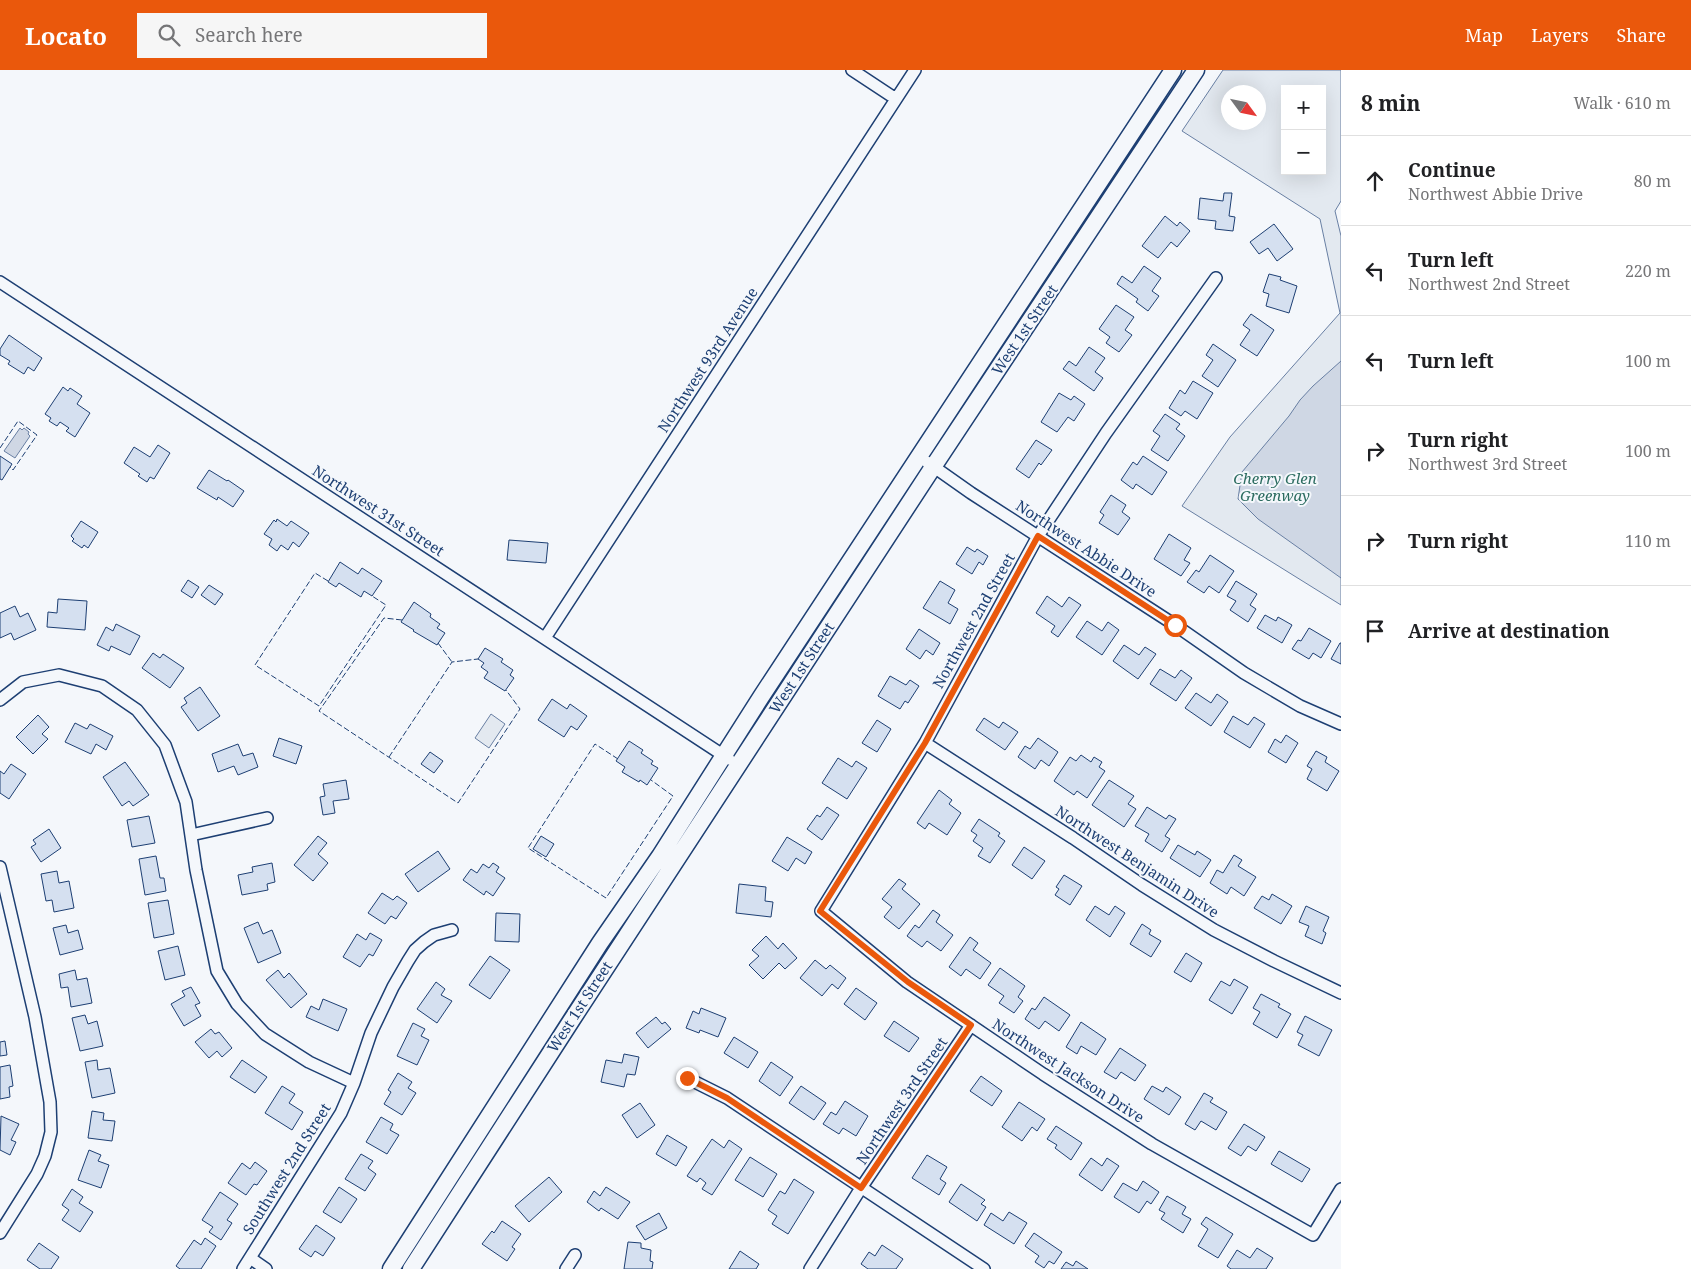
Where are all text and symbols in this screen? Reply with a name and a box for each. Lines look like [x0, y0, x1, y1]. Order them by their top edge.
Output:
search box [137, 13, 487, 58]
text: Locato [25, 19, 107, 52]
icon: search [155, 21, 183, 49]
text: Search here [195, 22, 303, 48]
text: Map [1465, 23, 1503, 47]
text: Layers [1531, 23, 1589, 47]
text: Share [1617, 23, 1666, 47]
north arrow [1221, 85, 1266, 130]
map controls [1281, 85, 1326, 175]
button: + [1281, 85, 1326, 130]
text: 8 min [1361, 89, 1420, 117]
text: Walk · 610 m [1574, 92, 1671, 114]
button: − [1281, 130, 1326, 175]
text: Continue [1408, 157, 1496, 183]
icon: ahead [1361, 167, 1389, 195]
text: 80 m [1634, 170, 1671, 192]
text: Northwest Abbie Drive [1408, 183, 1583, 205]
text: Turn left [1408, 247, 1494, 273]
icon: left [1361, 257, 1389, 285]
text: 220 m [1625, 260, 1671, 282]
text: Northwest 2nd Street [1408, 273, 1570, 295]
street label: West 1st Street [987, 280, 1062, 379]
street label: Northwest 93rd Avenue [653, 283, 762, 436]
icon: left [1361, 347, 1389, 375]
text: Turn left [1408, 348, 1494, 374]
text: 100 m [1625, 350, 1671, 372]
text: Turn right [1408, 427, 1508, 453]
icon: right [1361, 437, 1389, 465]
text: 100 m [1625, 440, 1671, 462]
text: Northwest 3rd Street [1408, 453, 1567, 475]
street label: Northwest 31st Street [309, 460, 448, 560]
park label: Cherry Glen Greenway [1233, 468, 1317, 505]
street label: Northwest Abbie Drive [1012, 495, 1161, 601]
icon: right [1361, 527, 1389, 555]
text: Turn right [1408, 528, 1508, 554]
text: 110 m [1625, 530, 1671, 552]
street label: Northwest 2nd Street [928, 549, 1019, 692]
route start [1164, 614, 1187, 637]
icon: arrive [1361, 617, 1389, 645]
street label: West 1st Street [764, 618, 838, 717]
text: Arrive at destination [1408, 618, 1610, 644]
street label: Northwest Benjamin Drive [1052, 801, 1223, 922]
street label: West 1st Street [542, 957, 616, 1056]
street label: Northwest Jackson Drive [989, 1013, 1148, 1127]
street label: Northwest 3rd Street [851, 1033, 951, 1168]
route end [676, 1067, 699, 1090]
street label: Southwest 2nd Street [238, 1099, 335, 1238]

